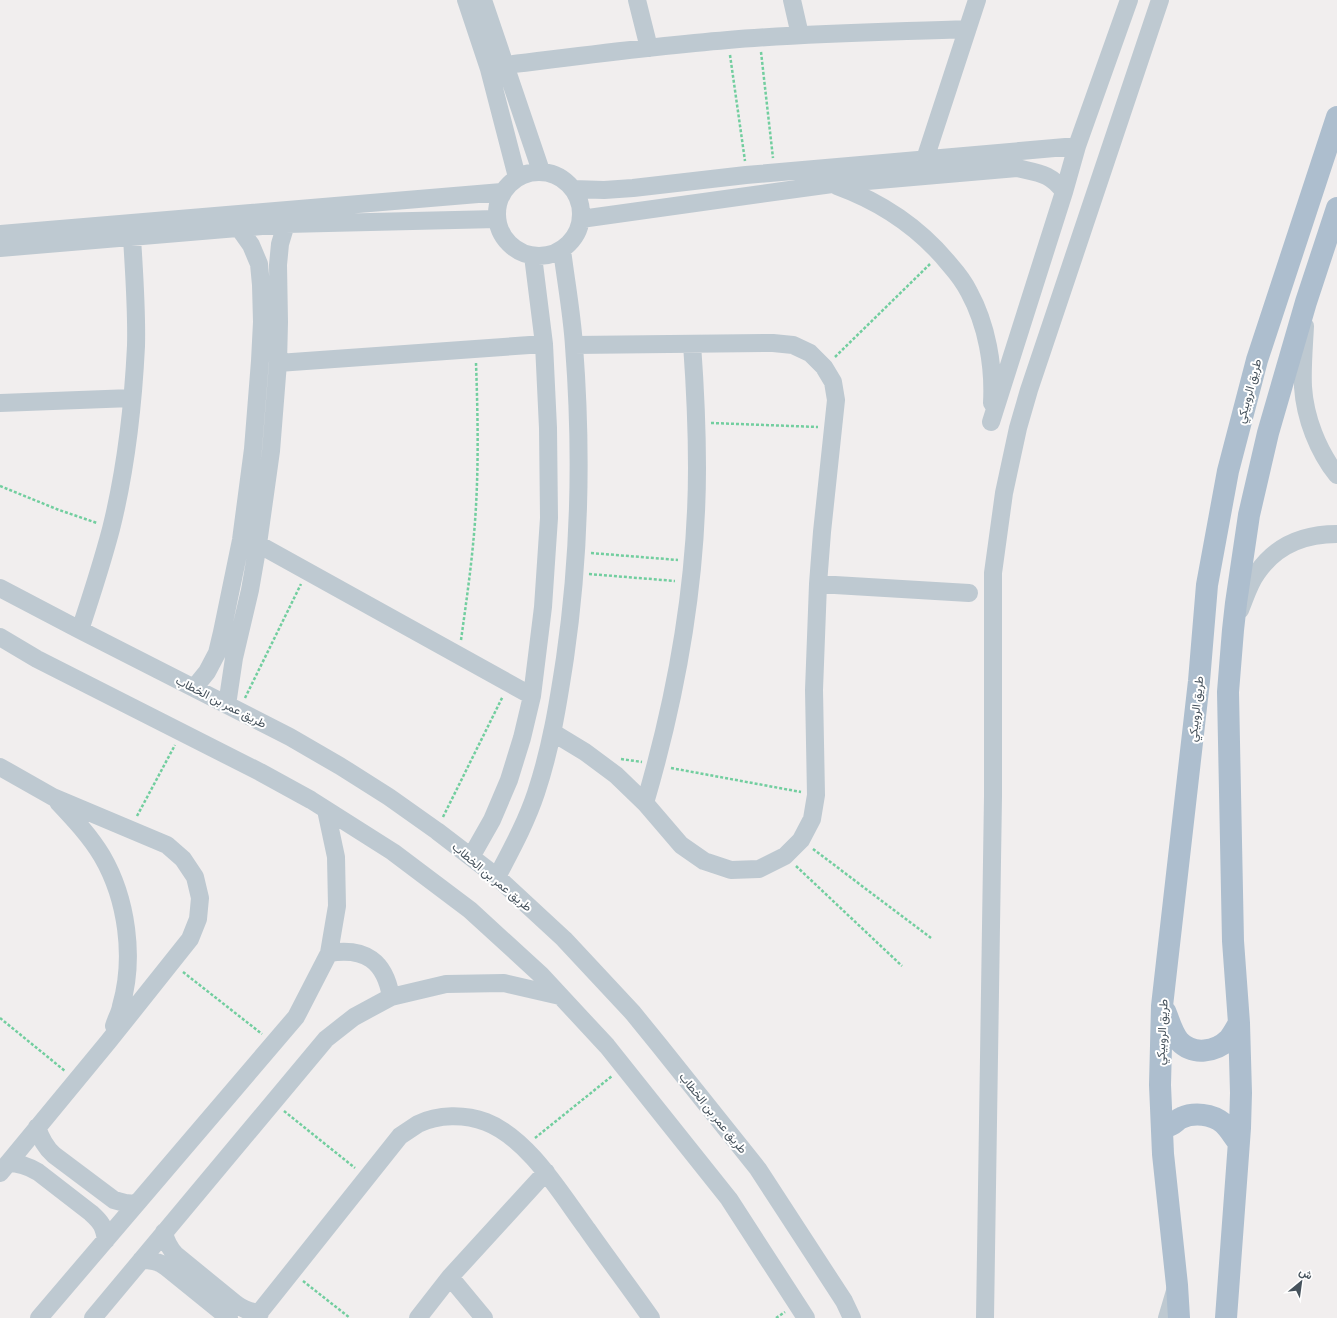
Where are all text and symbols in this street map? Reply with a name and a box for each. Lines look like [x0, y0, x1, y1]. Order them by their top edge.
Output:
street label: طريق الروبيكي [1234, 357, 1267, 425]
street label: طريق عمر بن الخطاب [173, 673, 269, 732]
street label: طريق الروبيكي [1186, 675, 1209, 743]
street label: طريق عمر بن الخطاب [449, 840, 535, 915]
street label: طريق الروبيكي [1153, 998, 1174, 1066]
street label: طريق عمر بن الخطاب [675, 1070, 750, 1157]
north arrow [1281, 1262, 1321, 1302]
text: ش [1297, 1265, 1315, 1283]

